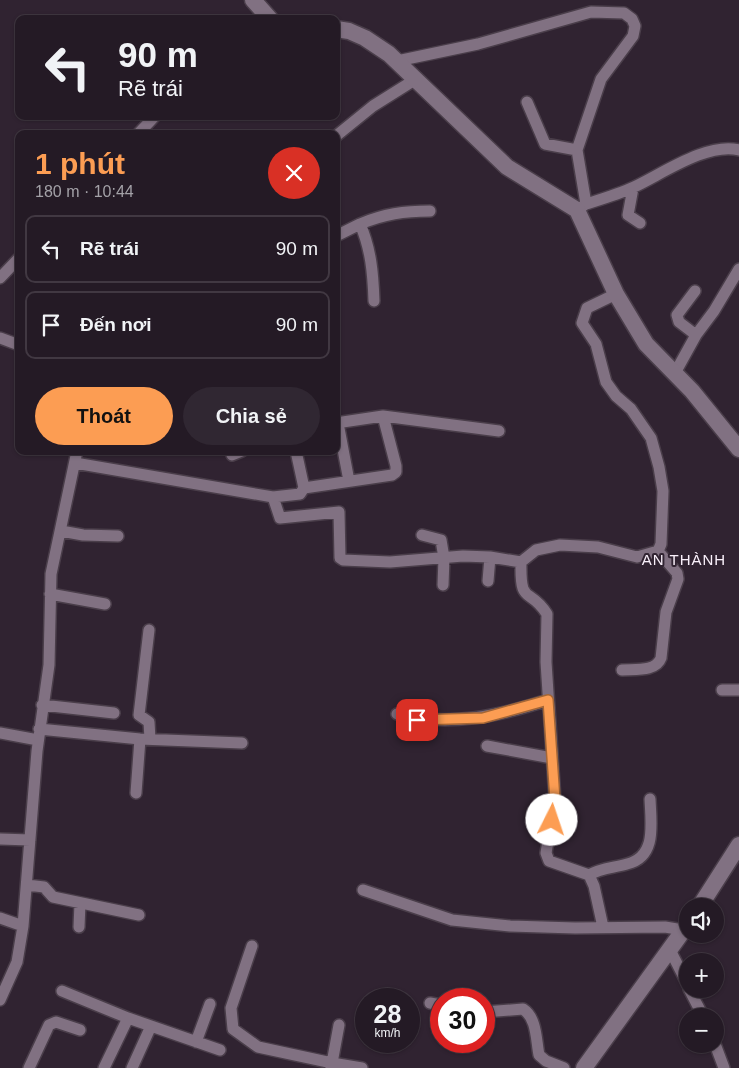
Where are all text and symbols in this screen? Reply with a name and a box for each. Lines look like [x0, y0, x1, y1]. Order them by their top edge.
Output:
icon: left [35, 35, 100, 100]
text: 90 m [118, 35, 198, 74]
text: Rẽ trái [118, 76, 183, 101]
text: 1 phút [35, 147, 125, 180]
button: close [268, 147, 320, 199]
text: 180 m · 10:44 [35, 183, 134, 200]
icon: left [37, 235, 65, 263]
text: Rẽ trái [80, 238, 139, 259]
text: 90 m [276, 238, 318, 259]
icon: arrive [37, 311, 65, 339]
text: Đến nơi [80, 314, 152, 335]
text: 90 m [276, 314, 318, 335]
button: Thoát [35, 387, 173, 445]
button: Chia sẻ [183, 387, 320, 445]
district label: AN THÀNH [642, 551, 726, 568]
pin [396, 699, 438, 741]
icon: arrive [403, 706, 431, 734]
position arrow [525, 793, 577, 845]
map controls [679, 898, 724, 1053]
button: sound [679, 898, 724, 943]
button: + [679, 953, 724, 998]
speed limit sign: 30 [430, 988, 495, 1053]
text: 28 [374, 1000, 401, 1028]
button: − [679, 1008, 724, 1053]
text: km/h [374, 1026, 401, 1040]

